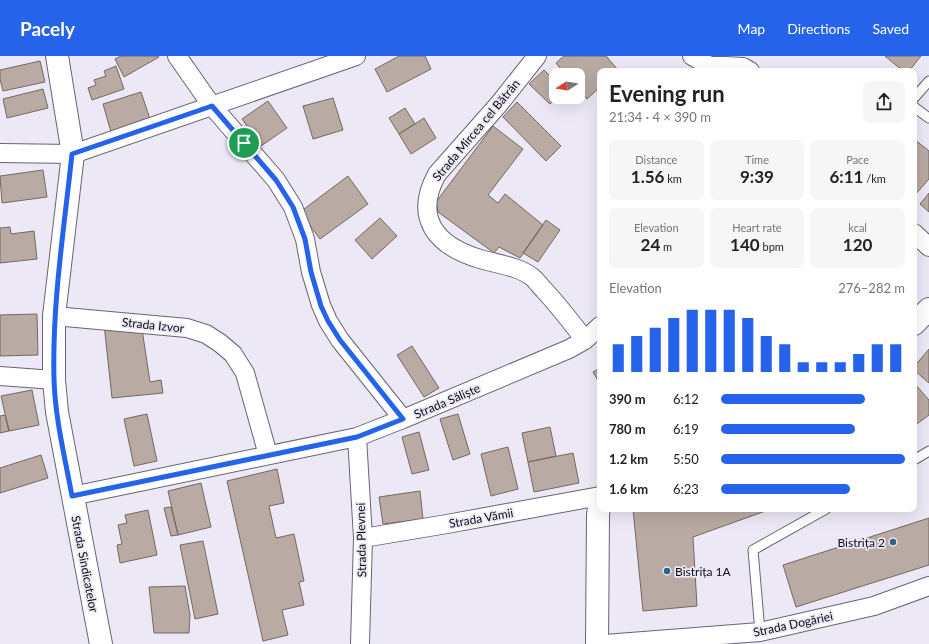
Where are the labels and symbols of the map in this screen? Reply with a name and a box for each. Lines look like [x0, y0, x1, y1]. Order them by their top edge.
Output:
north arrow [549, 68, 585, 104]
street label: Strada Mircea cel Bătrân [429, 76, 523, 184]
pin [227, 126, 261, 160]
street label: Strada Izvor [121, 314, 185, 336]
street label: Strada Săliște [412, 380, 482, 422]
street label: Strada Plevnei [353, 502, 369, 578]
street label: Strada Vămii [448, 505, 514, 531]
street label: Strada Sindicatelor [68, 514, 102, 614]
place label: Bistrița 2 [837, 535, 885, 550]
marker: Bistrița 2 [888, 537, 898, 547]
place label: Bistrița 1A [675, 564, 732, 579]
marker: Bistrița 1A [662, 566, 672, 576]
street label: Strada Dogăriei [752, 608, 834, 640]

